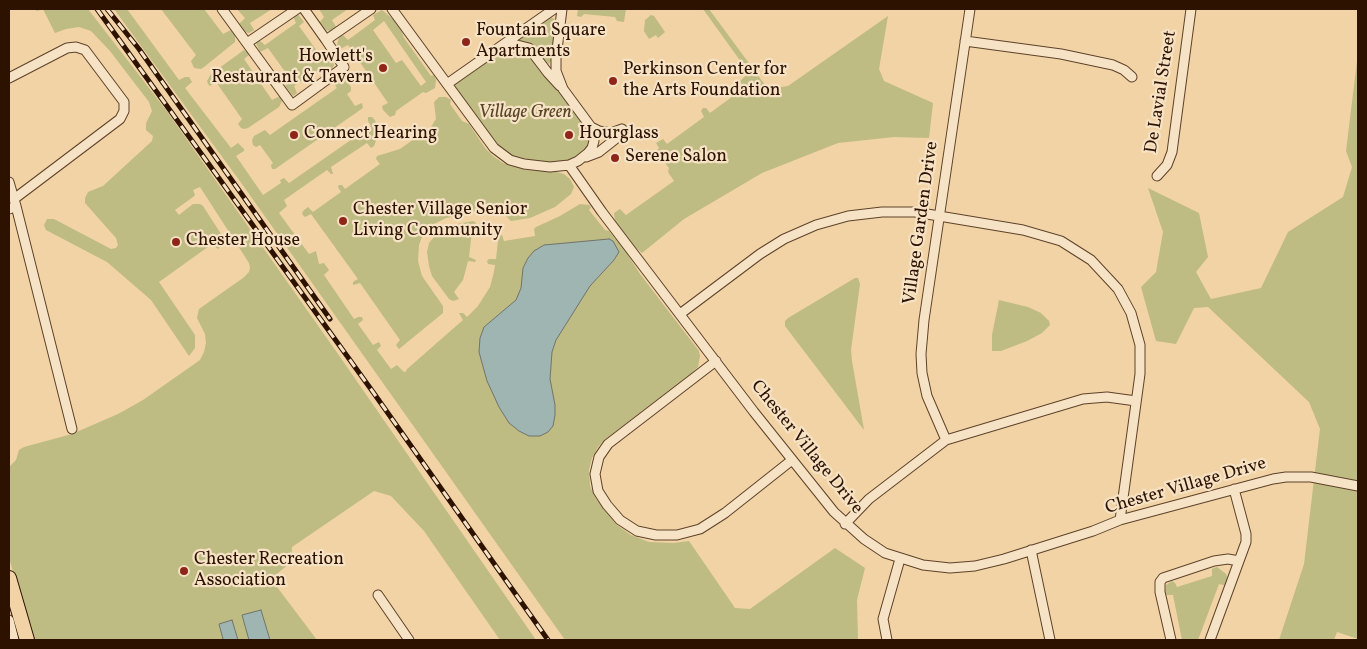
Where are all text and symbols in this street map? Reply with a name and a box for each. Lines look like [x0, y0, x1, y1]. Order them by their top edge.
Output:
place label: Fountain Square Apartments [476, 21, 606, 64]
street label: De Lavial Street [1142, 29, 1182, 155]
marker: Fountain Square Apartments [460, 36, 472, 48]
place label: Howlett's Restaurant & Tavern [211, 47, 373, 90]
place label: Perkinson Center for the Arts Foundation [623, 60, 787, 102]
marker: Howlett's Restaurant & Tavern [377, 62, 389, 74]
marker: Perkinson Center for the Arts Foundation [607, 75, 619, 87]
park label: Village Green [478, 103, 572, 125]
place label: Connect Hearing [304, 124, 437, 146]
place label: Hourglass [579, 124, 659, 146]
marker: Connect Hearing [288, 129, 300, 141]
marker: Hourglass [563, 129, 575, 141]
street label: Village Garden Drive [900, 140, 944, 306]
place label: Serene Salon [625, 147, 727, 169]
marker: Serene Salon [609, 152, 621, 164]
place label: Chester Village Senior Living Community [353, 200, 527, 242]
marker: Chester Village Senior Living Community [337, 215, 349, 227]
place label: Chester House [186, 231, 300, 253]
marker: Chester House [170, 236, 182, 248]
street label: Chester Village Drive [745, 377, 867, 519]
street label: Chester Village Drive [1103, 454, 1269, 520]
place label: Chester Recreation Association [194, 550, 344, 592]
marker: Chester Recreation Association [178, 565, 190, 577]

